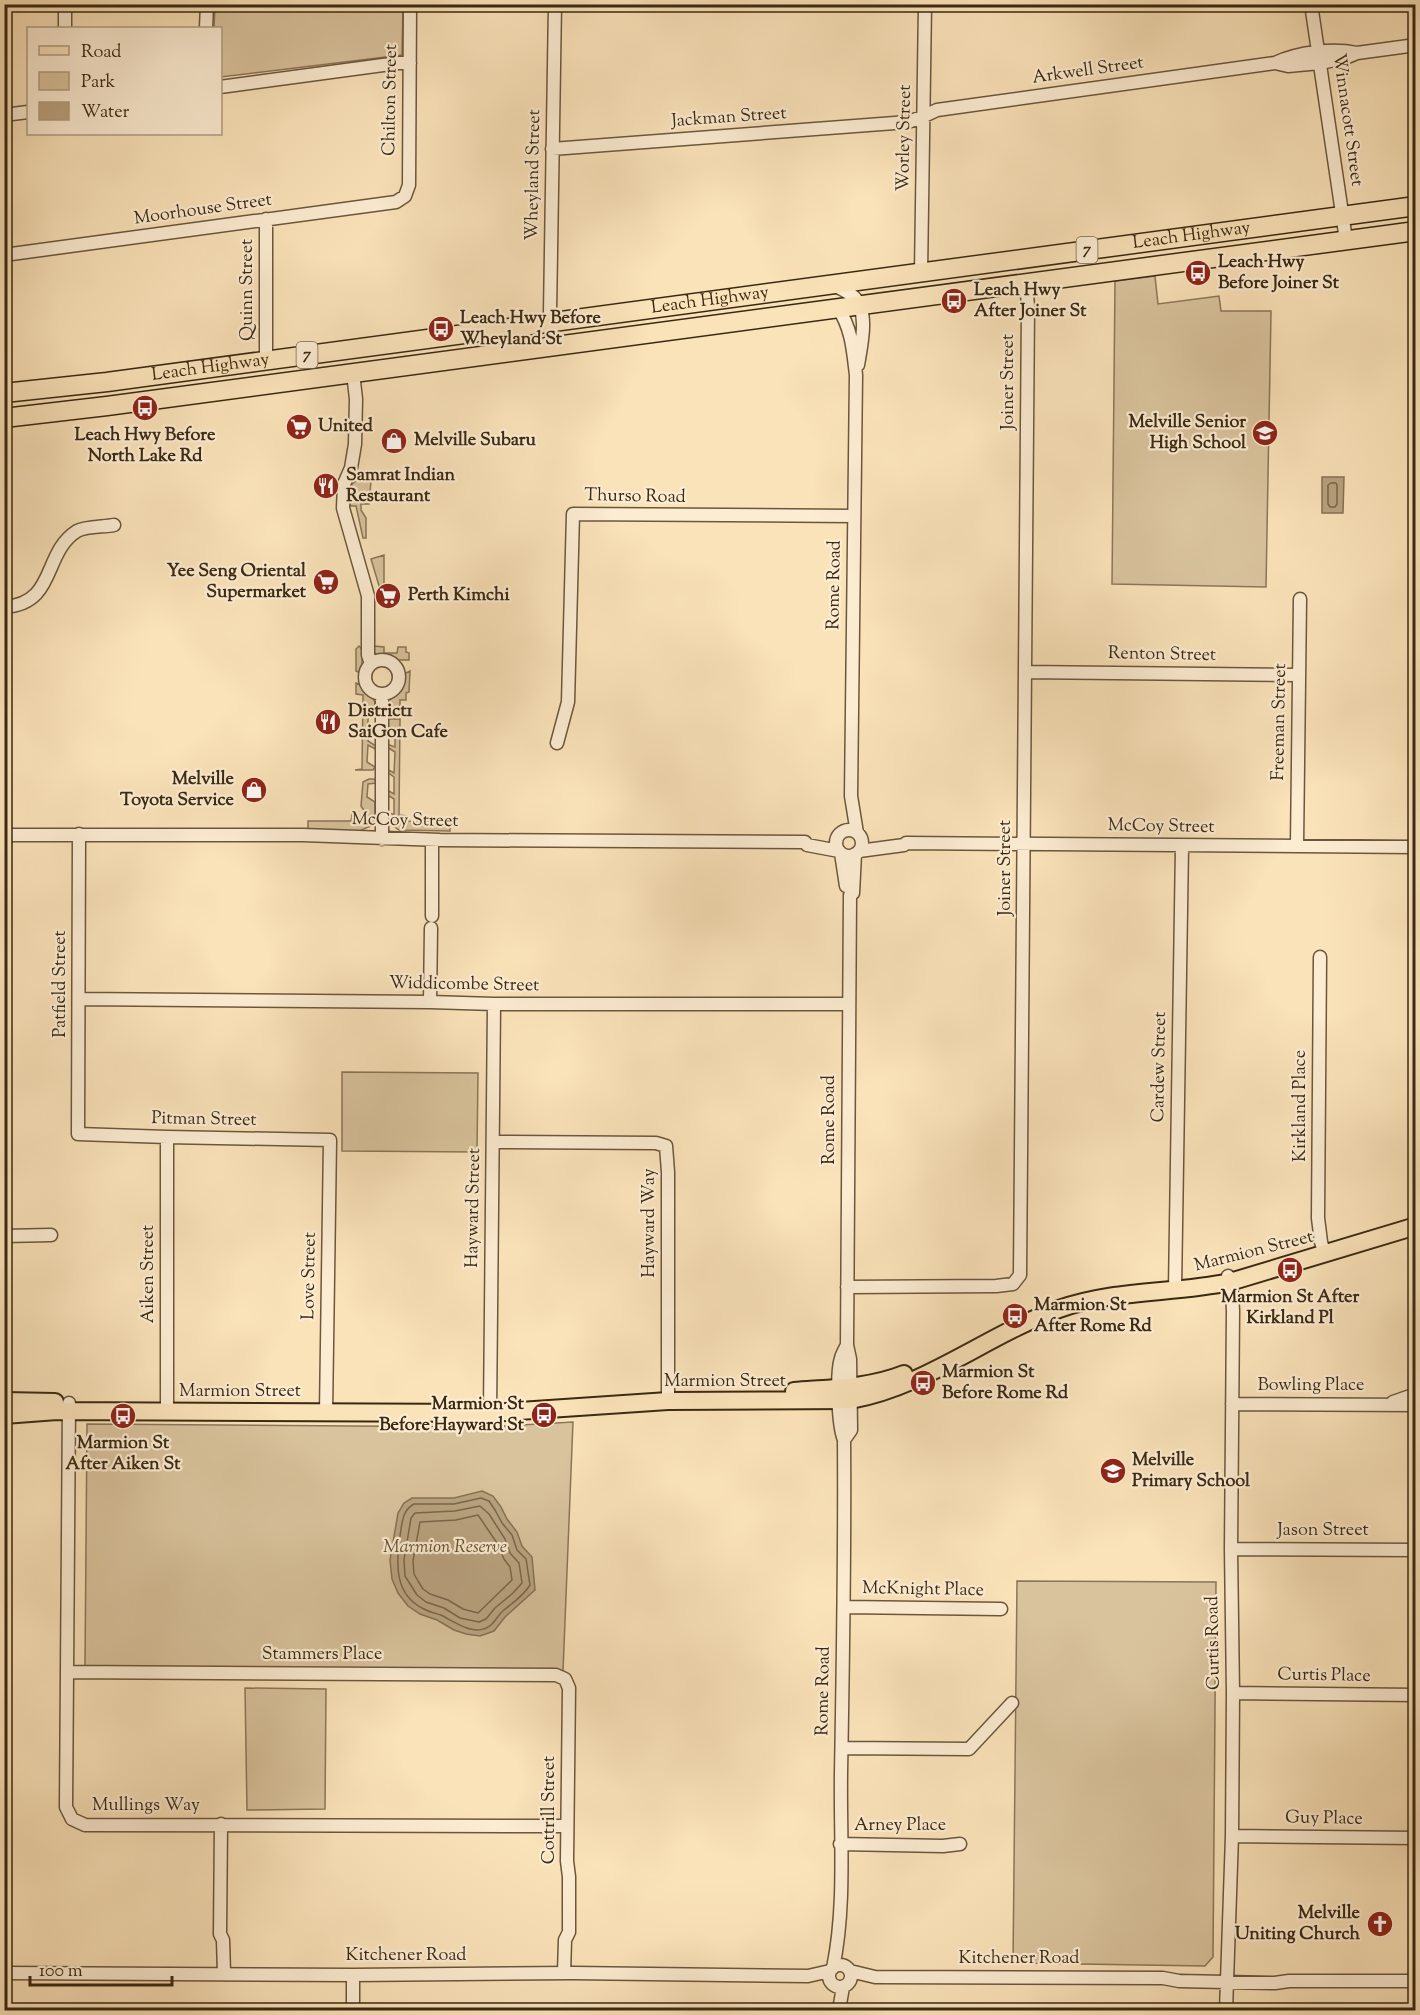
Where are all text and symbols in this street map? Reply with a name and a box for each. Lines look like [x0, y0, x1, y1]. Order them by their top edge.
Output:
legend [27, 27, 222, 135]
text: Road [81, 40, 121, 66]
street label: Chilton Street [377, 44, 405, 156]
street label: Arkwell Street [1031, 50, 1145, 92]
street label: Winnacott Street [1325, 52, 1369, 188]
text: Park [81, 70, 116, 96]
street label: Worley Street [891, 84, 919, 192]
text: Water [81, 100, 130, 126]
street label: Jackman Street [670, 101, 787, 135]
street label: Wheyland Street [520, 109, 548, 241]
street label: Moorhouse Street [132, 187, 274, 233]
street label: Leach Highway [1131, 215, 1252, 257]
road number: 7 [1076, 237, 1098, 263]
street label: Quinn Street [235, 239, 261, 341]
place label: Leach Hwy Before Joiner St [1218, 250, 1340, 297]
bus stop icon: Leach Hwy Before Joiner St [1183, 258, 1213, 288]
place label: Leach Hwy After Joiner St [974, 278, 1087, 325]
street label: Leach Highway [649, 280, 771, 322]
bus stop icon: Leach Hwy After Joiner St [939, 286, 969, 316]
place label: Leach Hwy Before Wheyland St [460, 306, 601, 353]
bus stop icon: Leach Hwy Before Wheyland St [426, 314, 456, 344]
street label: Joiner Street [996, 334, 1022, 431]
road number: 7 [296, 342, 318, 368]
street label: Leach Highway [150, 347, 271, 389]
bus stop icon: Leach Hwy Before North Lake Rd [130, 393, 160, 423]
place label: Melville Senior High School [1129, 410, 1247, 457]
supermarket icon: United [284, 412, 314, 442]
place label: United [318, 414, 374, 440]
school or university icon: Melville Senior High School [1250, 418, 1280, 448]
place label: Leach Hwy Before North Lake Rd [75, 423, 216, 470]
shop icon: Melville Subaru [379, 426, 409, 456]
place label: Melville Subaru [414, 428, 537, 454]
place label: Samrat Indian Restaurant [346, 463, 456, 510]
restaurant icon: Samrat Indian Restaurant [311, 471, 341, 501]
street label: Thurso Road [584, 483, 686, 511]
street label: Rome Road [821, 540, 849, 630]
place label: Yee Seng Oriental Supermarket [167, 559, 307, 606]
supermarket icon: Yee Seng Oriental Supermarket [311, 567, 341, 597]
supermarket icon: Perth Kimchi [373, 581, 403, 611]
place label: Perth Kimchi [408, 583, 511, 609]
street label: Renton Street [1108, 641, 1216, 669]
street label: Freeman Street [1266, 663, 1294, 781]
place label: District1 SaiGon Cafe [348, 699, 448, 746]
restaurant icon: District1 SaiGon Cafe [313, 707, 343, 737]
place label: Melville Toyota Service [120, 767, 235, 814]
shop icon: Melville Toyota Service [239, 775, 269, 805]
street label: McCoy Street [351, 807, 459, 835]
street label: McCoy Street [1107, 813, 1215, 841]
street label: Joiner Street [993, 820, 1019, 917]
street label: Patfield Street [48, 930, 74, 1038]
street label: Widdicombe Street [389, 971, 539, 999]
street label: Cardew Street [1146, 1011, 1174, 1123]
street label: Kirkland Place [1288, 1050, 1314, 1162]
street label: Rome Road [817, 1075, 843, 1165]
street label: Pitman Street [151, 1106, 257, 1134]
street label: Hayward Street [460, 1148, 488, 1268]
street label: Hayward Way [637, 1168, 663, 1278]
street label: Aiken Street [136, 1225, 162, 1323]
street label: Marmion Street [1192, 1225, 1316, 1279]
street label: Love Street [296, 1232, 324, 1320]
bus stop icon: Marmion St After Kirkland Pl [1275, 1255, 1305, 1285]
place label: Marmion St After Kirkland Pl [1221, 1285, 1359, 1332]
place label: Marmion St After Rome Rd [1034, 1293, 1153, 1340]
bus stop icon: Marmion St After Rome Rd [1000, 1301, 1030, 1331]
place label: Marmion St Before Rome Rd [942, 1360, 1069, 1407]
bus stop icon: Marmion St Before Rome Rd [908, 1368, 938, 1398]
street label: Marmion Street [664, 1369, 786, 1395]
street label: Bowling Place [1258, 1373, 1365, 1399]
street label: Marmion Street [179, 1379, 301, 1405]
place label: Marmion St Before Hayward St [379, 1392, 525, 1439]
bus stop icon: Marmion St Before Hayward St [529, 1400, 559, 1430]
bus stop icon: Marmion St After Aiken St [108, 1401, 138, 1431]
place label: Marmion St After Aiken St [66, 1431, 181, 1478]
place label: Melville Primary School [1132, 1448, 1251, 1495]
school or university icon: Melville Primary School [1098, 1456, 1128, 1486]
street label: Jason Street [1276, 1518, 1369, 1544]
park label: Marmion Reserve [383, 1535, 507, 1561]
street label: McKnight Place [862, 1576, 984, 1604]
street label: Curtis Road [1200, 1596, 1228, 1690]
street label: Stammers Place [262, 1642, 382, 1668]
street label: Rome Road [810, 1646, 838, 1736]
street label: Curtis Place [1277, 1662, 1371, 1690]
street label: Cottrill Street [537, 1756, 563, 1864]
street label: Mullings Way [92, 1793, 200, 1819]
street label: Guy Place [1285, 1805, 1363, 1833]
street label: Arney Place [854, 1813, 946, 1839]
place label: Melville Uniting Church [1235, 1901, 1361, 1948]
church icon: Melville Uniting Church [1365, 1909, 1395, 1939]
street label: Kitchener Road [346, 1943, 466, 1969]
street label: Kitchener Road [959, 1946, 1079, 1972]
scale bar [30, 1949, 172, 1987]
text: 100 m [39, 1959, 83, 1985]

